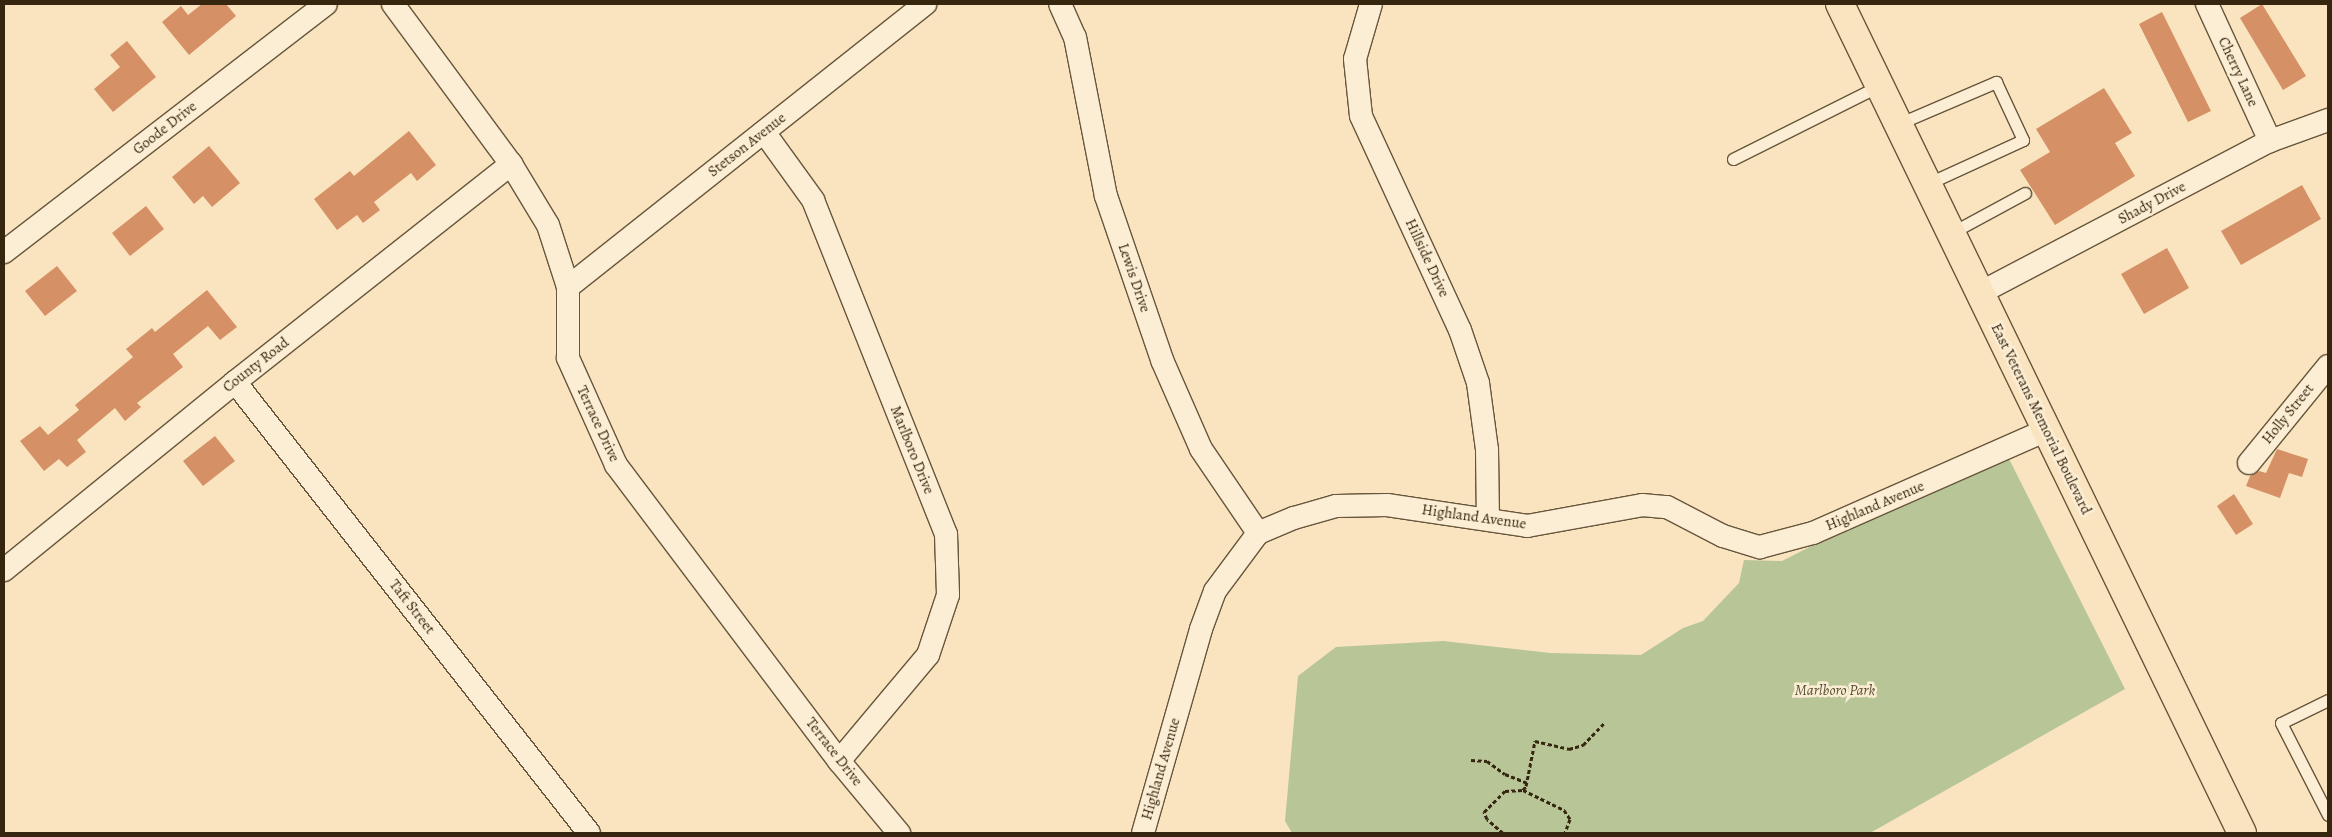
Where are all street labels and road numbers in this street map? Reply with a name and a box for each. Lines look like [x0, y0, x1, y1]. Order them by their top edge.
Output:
street label: Cherry Lane [2214, 34, 2262, 110]
street label: Goode Drive [129, 97, 201, 159]
street label: Stetson Avenue [704, 109, 790, 181]
street label: Shady Drive [2115, 178, 2189, 228]
street label: Hillside Drive [1401, 216, 1453, 300]
street label: Lewis Drive [1114, 241, 1154, 315]
street label: East Veterans Memorial Boulevard [1987, 321, 2095, 517]
street label: County Road [219, 334, 293, 396]
street label: Holly Street [2258, 380, 2318, 448]
street label: Terrace Drive [573, 383, 623, 465]
street label: Marlboro Drive [886, 403, 938, 497]
street label: Highland Avenue [1823, 477, 1927, 535]
street label: Highland Avenue [1421, 501, 1527, 533]
street label: Taft Street [385, 576, 439, 638]
street label: Terrace Drive [802, 714, 866, 790]
street label: Highland Avenue [1138, 716, 1184, 822]

